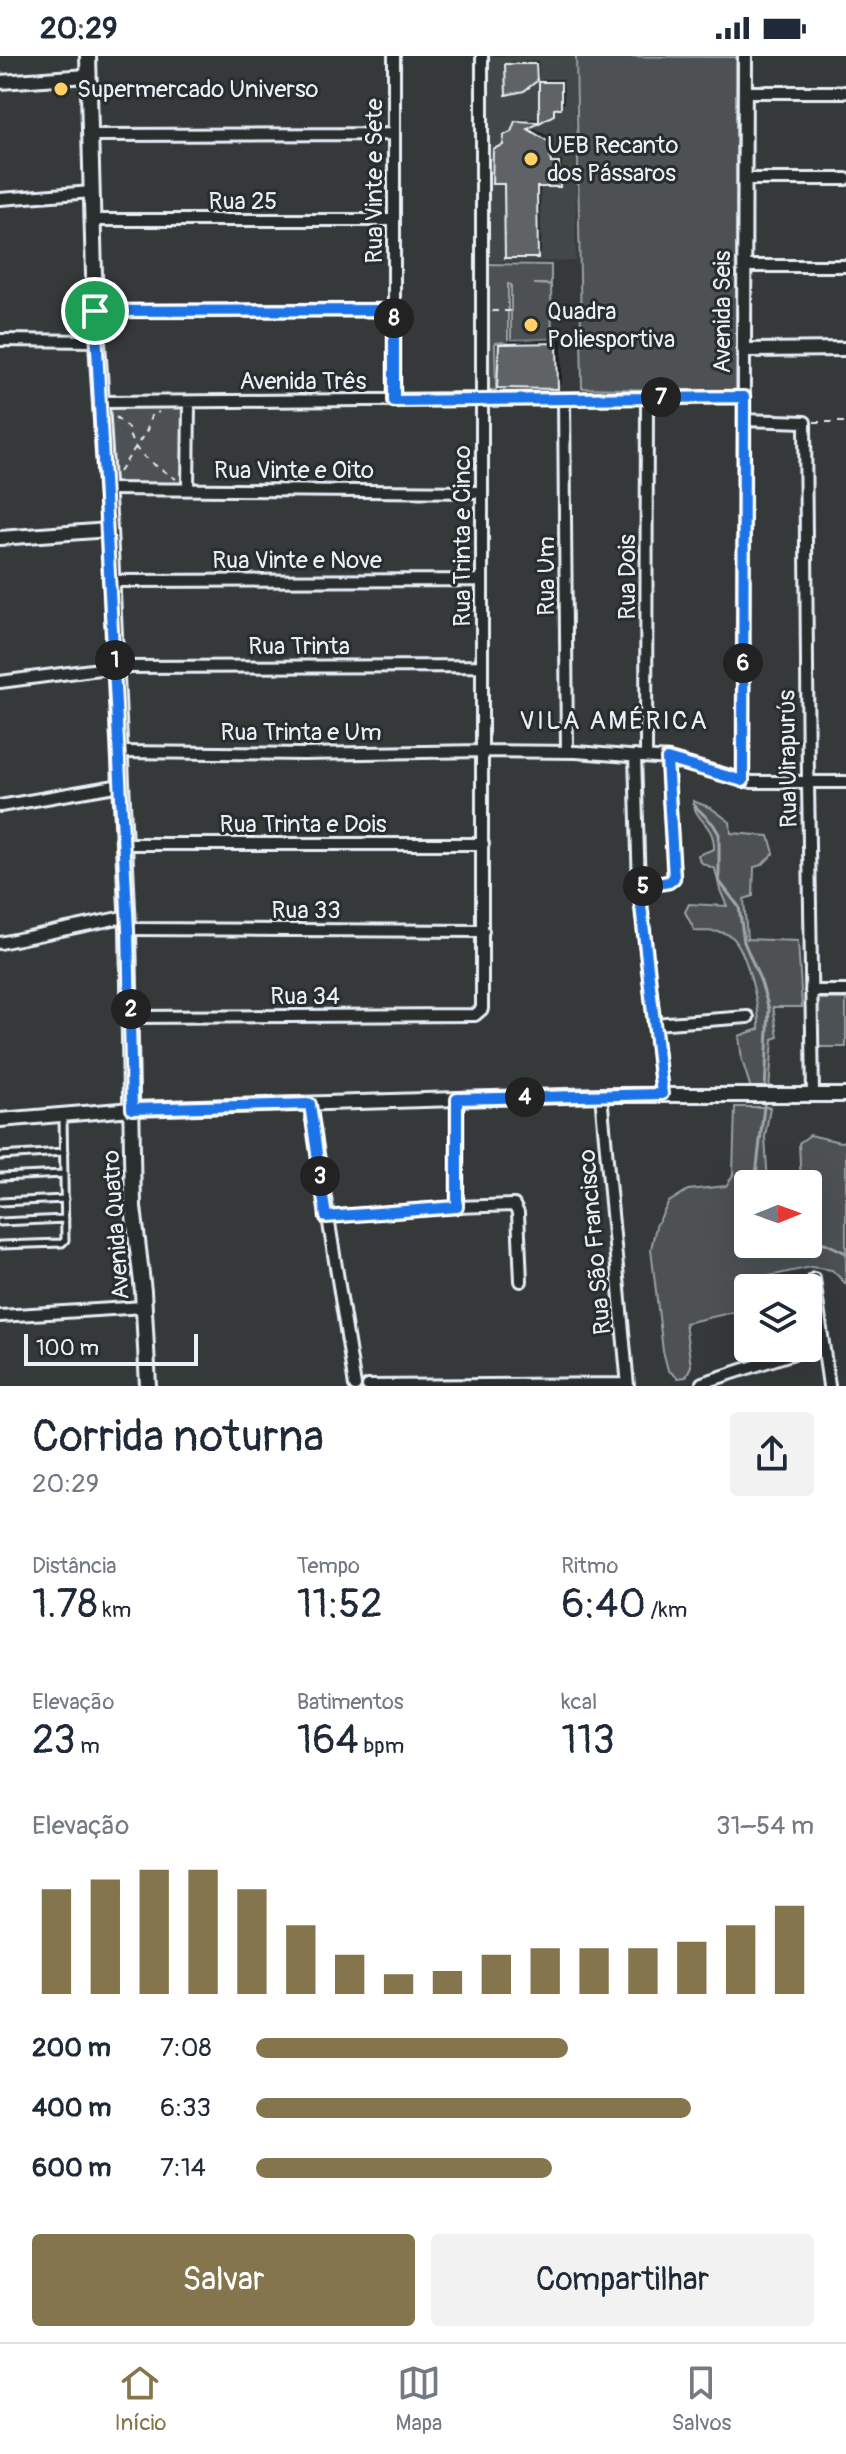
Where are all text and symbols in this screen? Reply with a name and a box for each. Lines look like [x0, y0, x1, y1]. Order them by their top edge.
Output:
text: 20:29 [40, 10, 118, 47]
place label: Supermercado Universo [77, 75, 319, 104]
marker: Supermercado Universo [52, 80, 70, 98]
street label: Rua Vinte e Sete [360, 98, 389, 264]
place label: UEB Recanto dos Pássaros [547, 131, 679, 188]
marker: UEB Recanto dos Pássaros [522, 150, 540, 168]
street label: Rua 25 [209, 187, 277, 216]
street label: Avenida Seis [708, 250, 737, 374]
pin [61, 277, 129, 345]
icon: arrive [73, 289, 117, 333]
place label: Quadra Poliesportiva [547, 297, 675, 354]
pin: 8 [374, 298, 414, 338]
text: 8 [388, 304, 400, 332]
marker: Quadra Poliesportiva [522, 316, 540, 334]
street label: Avenida Três [240, 367, 367, 396]
pin: 7 [641, 377, 681, 417]
text: 7 [655, 383, 667, 411]
street label: Rua Trinta e Cinco [448, 445, 477, 627]
street label: Rua Vinte e Oito [214, 456, 374, 485]
street label: Rua Dois [613, 534, 642, 620]
street label: Rua Um [532, 536, 561, 616]
street label: Rua Vinte e Nove [212, 546, 382, 575]
street label: Rua Trinta [248, 632, 350, 661]
pin: 1 [95, 640, 135, 680]
pin: 6 [723, 643, 763, 683]
text: 1 [111, 646, 119, 674]
text: 6 [737, 649, 749, 677]
street label: Rua Uirapurύs [772, 689, 804, 828]
district label: VILA AMÉRICA [519, 705, 709, 737]
street label: Rua Trinta e Um [220, 718, 382, 747]
street label: Rua Trinta e Dois [220, 810, 387, 839]
pin: 5 [623, 866, 663, 906]
text: 5 [637, 872, 649, 900]
street label: Rua 33 [271, 896, 341, 925]
street label: Rua 34 [270, 982, 340, 1011]
pin: 2 [111, 989, 151, 1029]
text: 2 [125, 995, 137, 1023]
pin: 4 [505, 1077, 545, 1117]
text: 4 [519, 1083, 531, 1111]
street label: Rua São Francisco [572, 1148, 618, 1336]
street label: Avenida Quatro [96, 1149, 136, 1301]
pin: 3 [300, 1156, 340, 1196]
text: 3 [314, 1162, 326, 1190]
north arrow [734, 1170, 822, 1258]
map controls [734, 1170, 822, 1362]
button: layers [734, 1274, 822, 1362]
scale bar [24, 1330, 198, 1366]
text: 100 m [36, 1334, 99, 1362]
text: Corrida noturna [32, 1410, 324, 1465]
button: share [730, 1412, 814, 1496]
text: 20:29 [32, 1468, 99, 1500]
text: Distância [32, 1552, 116, 1580]
text: Tempo [297, 1552, 360, 1580]
text: Ritmo [561, 1552, 618, 1580]
text: 1.78 [32, 1580, 98, 1629]
text: 11:52 [297, 1580, 383, 1629]
text: 6:40 [561, 1580, 646, 1629]
text: km [98, 1596, 131, 1624]
text: /km [646, 1596, 687, 1624]
text: Elevação [32, 1688, 114, 1716]
text: Batimentos [297, 1688, 404, 1716]
text: kcal [561, 1688, 597, 1716]
text: 23 [32, 1716, 75, 1765]
text: 164 [297, 1716, 359, 1765]
text: 113 [561, 1716, 615, 1765]
text: m [75, 1732, 100, 1760]
text: bpm [359, 1732, 404, 1760]
text: Elevação [32, 1810, 129, 1842]
text: 31–54 m [716, 1810, 814, 1842]
text: 200 m [32, 2032, 111, 2064]
text: 7:08 [160, 2032, 212, 2064]
text: 400 m [32, 2092, 111, 2124]
text: 6:33 [160, 2092, 211, 2124]
text: 600 m [32, 2152, 111, 2184]
text: 7:14 [160, 2152, 206, 2184]
button: Salvar [32, 2234, 415, 2326]
button: Compartilhar [431, 2234, 814, 2326]
tab: Início [115, 2361, 166, 2437]
tab: Mapa [396, 2361, 442, 2437]
tab: Salvos [672, 2361, 731, 2437]

